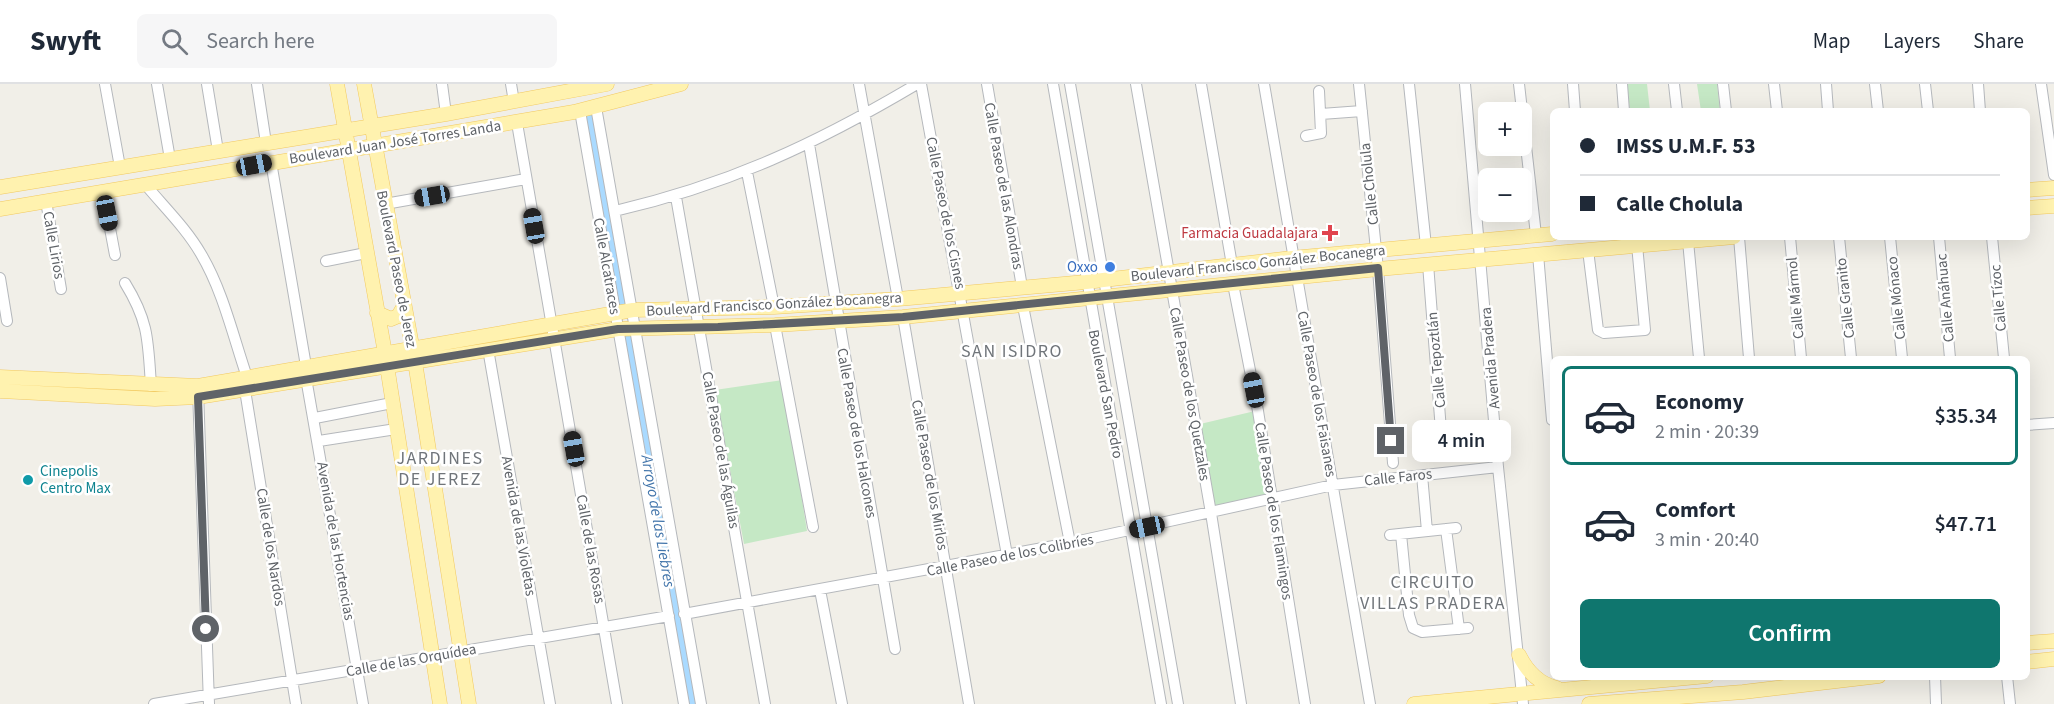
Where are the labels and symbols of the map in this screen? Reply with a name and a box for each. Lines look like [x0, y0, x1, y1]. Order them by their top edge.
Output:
street label: Calle Paseo de las Alondras [978, 101, 1029, 271]
street label: Boulevard Juan José Torres Landa [288, 115, 503, 170]
street label: Calle Paseo de los Cisnes [920, 135, 971, 291]
street label: Calle Cholula [1355, 142, 1384, 226]
car [235, 153, 273, 177]
car [413, 184, 451, 208]
street label: Boulevard Paseo de Jerez [371, 189, 422, 349]
car [95, 194, 119, 232]
car [522, 207, 546, 245]
street label: Calle Lirios [37, 210, 70, 281]
street label: Calle Alcatraces [588, 216, 625, 316]
place label: Farmacia Guadalajara [1181, 223, 1318, 244]
marker: Farmacia Guadalajara [1323, 226, 1337, 240]
street label: Boulevard Francisco González Bocanegra [1130, 240, 1386, 287]
street label: Calle Anáhuac [1931, 253, 1960, 343]
street label: Calle Mónaco [1882, 255, 1911, 341]
street label: Calle Mármol [1781, 256, 1810, 340]
place label: Oxxo [1067, 257, 1098, 278]
street label: Calle Granito [1831, 257, 1860, 339]
marker: Oxxo [1103, 260, 1117, 274]
street label: Calle Tízoc [1985, 263, 2012, 332]
street label: Boulevard Francisco González Bocanegra [646, 287, 902, 322]
street label: Calle Paseo de los Quetzales [1164, 306, 1215, 483]
street label: Avenida Pradera [1476, 306, 1505, 410]
street label: Calle Paseo de los Faisanes [1292, 309, 1341, 479]
street label: Calle Tepoztlán [1422, 311, 1451, 409]
street label: Boulevard San Pedro [1083, 328, 1128, 460]
district label: SAN ISIDRO [961, 339, 1063, 364]
street label: Calle Paseo de los Halcones [831, 346, 882, 520]
street label: Calle Paseo de las Águilas [696, 370, 745, 530]
car [1242, 371, 1266, 409]
street label: Calle Paseo de los Mirlos [906, 398, 953, 552]
callout: 4 min [1412, 420, 1511, 462]
street label: Calle Paseo de los Flamingos [1249, 421, 1298, 601]
route end [1377, 427, 1404, 454]
car [562, 430, 586, 468]
district label: JARDINES DE JEREZ [396, 446, 484, 492]
water label: Arroyo de las Liebres [635, 452, 681, 590]
street label: Avenida de las Violetas [496, 454, 541, 598]
street label: Avenida de las Hortencias [311, 460, 360, 622]
place label: Cinepolis Centro Max [40, 461, 111, 499]
street label: Calle Faros [1363, 463, 1433, 492]
marker: Cinepolis Centro Max [21, 473, 35, 487]
street label: Calle de los Nardos [251, 487, 290, 608]
street label: Calle de las Rosas [571, 493, 610, 605]
car [1128, 514, 1166, 540]
street label: Calle Paseo de los Colibríes [925, 529, 1095, 582]
district label: CIRCUITO VILLAS PRADERA [1360, 570, 1506, 616]
route start [192, 615, 219, 642]
street label: Calle de las Orquídea [344, 639, 478, 682]

